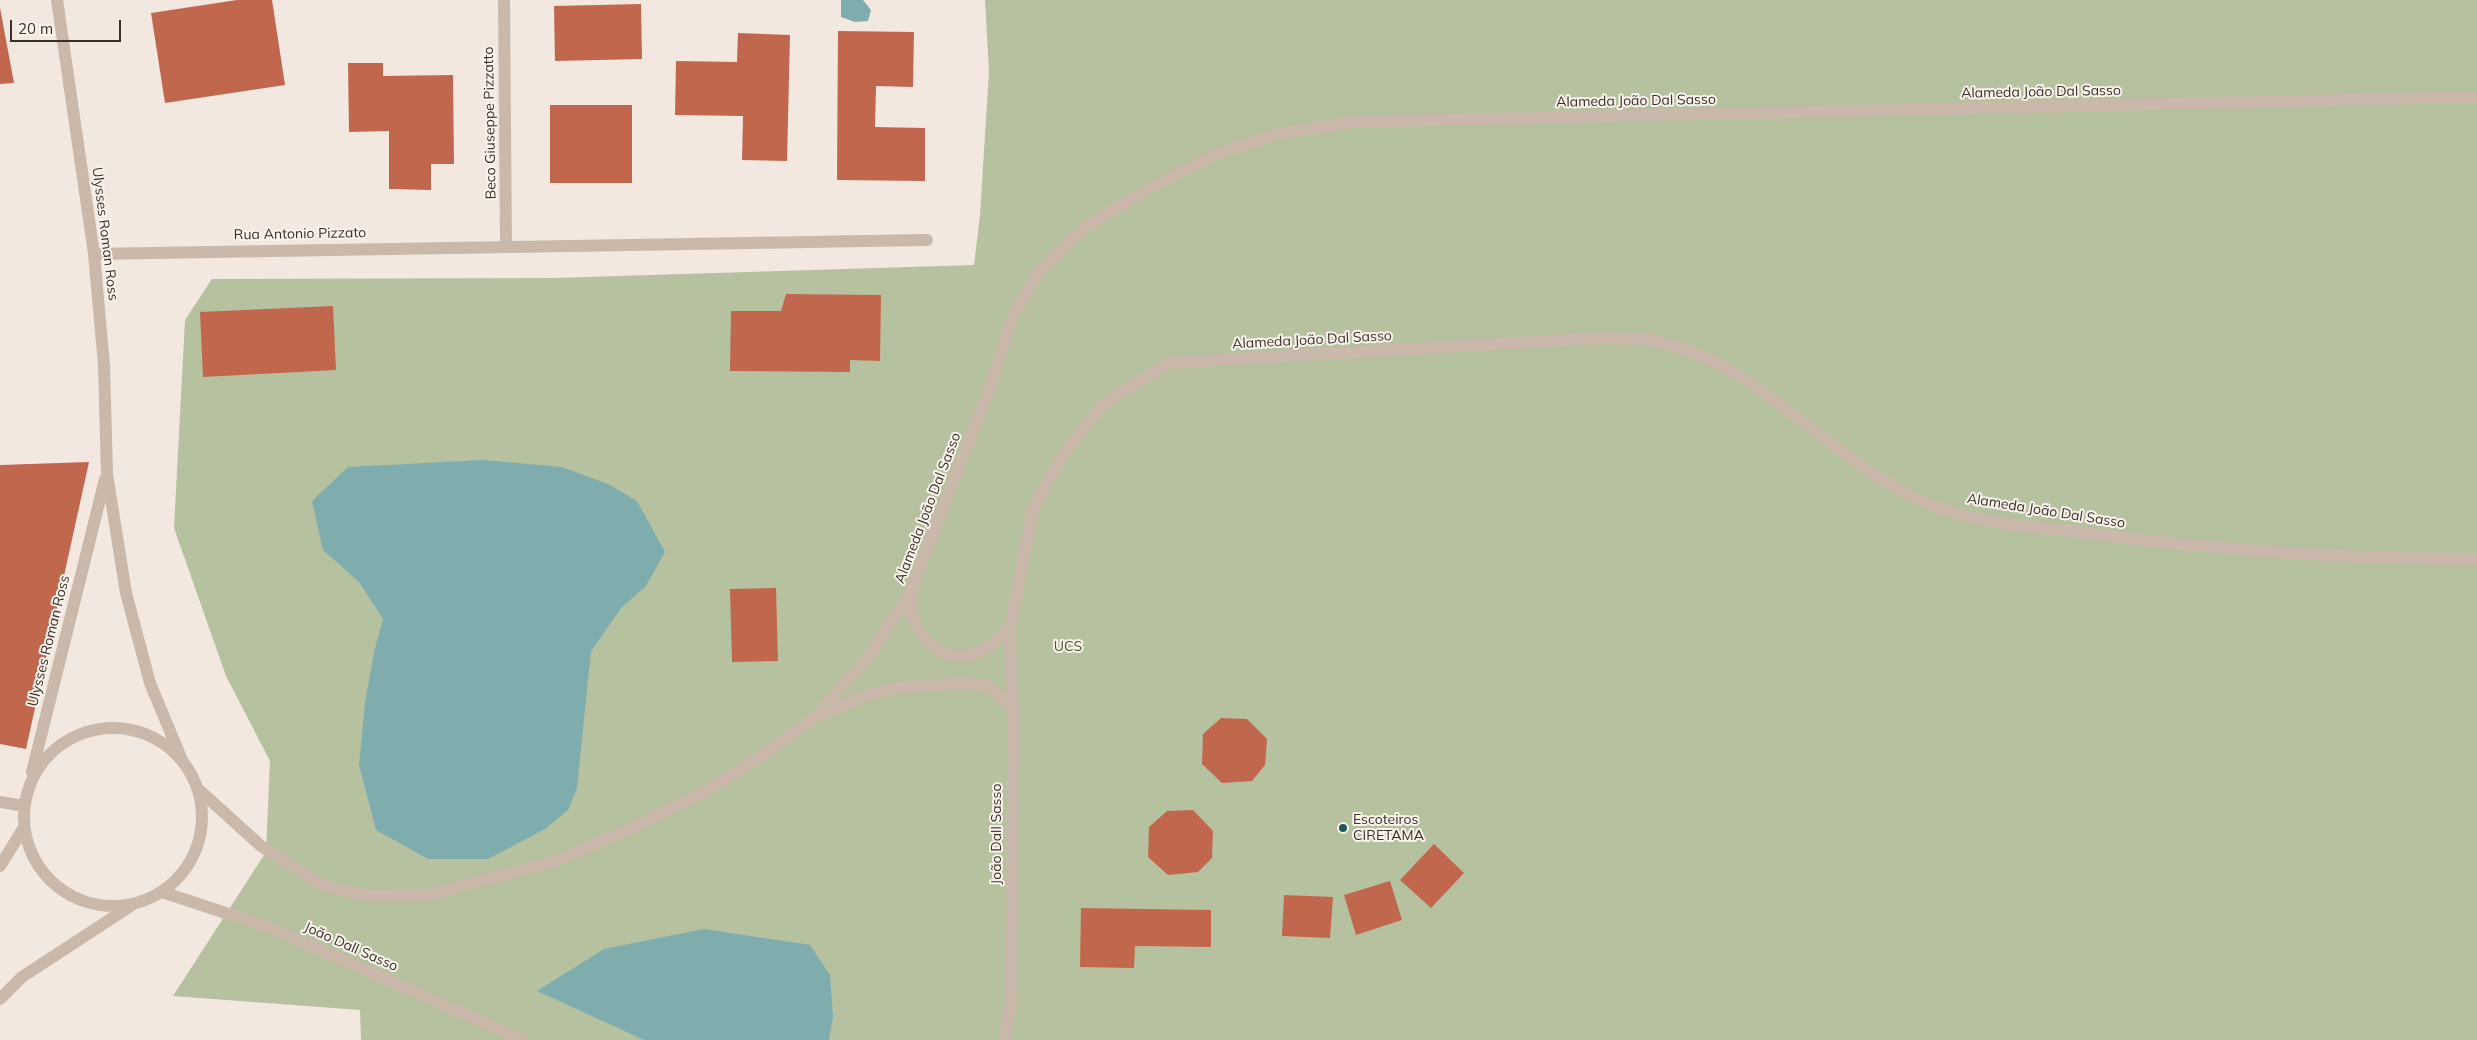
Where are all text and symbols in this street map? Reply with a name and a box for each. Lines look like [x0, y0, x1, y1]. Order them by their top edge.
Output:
scale bar [12, 10, 124, 42]
text: 20 m [18, 19, 53, 38]
street label: Beco Giuseppe Pizzatto [480, 47, 500, 199]
street label: Alameda João Dal Sasso [1961, 82, 2121, 102]
street label: Alameda João Dal Sasso [1556, 91, 1716, 111]
street label: Ulysses Roman Ross [88, 166, 122, 302]
street label: Rua Antonio Pizzato [234, 224, 366, 244]
street label: Alameda João Dal Sasso [1232, 327, 1392, 353]
street label: Alameda João Dal Sasso [892, 430, 964, 586]
street label: Alameda João Dal Sasso [1966, 490, 2126, 532]
street label: Ulysses Roman Ross [25, 574, 73, 708]
park label: UCS [1054, 639, 1082, 655]
street label: João Dall Sasso [989, 784, 1005, 884]
place label: Escoteiros CIRETAMA [1353, 812, 1424, 844]
marker: Escoteiros CIRETAMA [1337, 822, 1349, 834]
street label: João Dall Sasso [302, 919, 400, 975]

